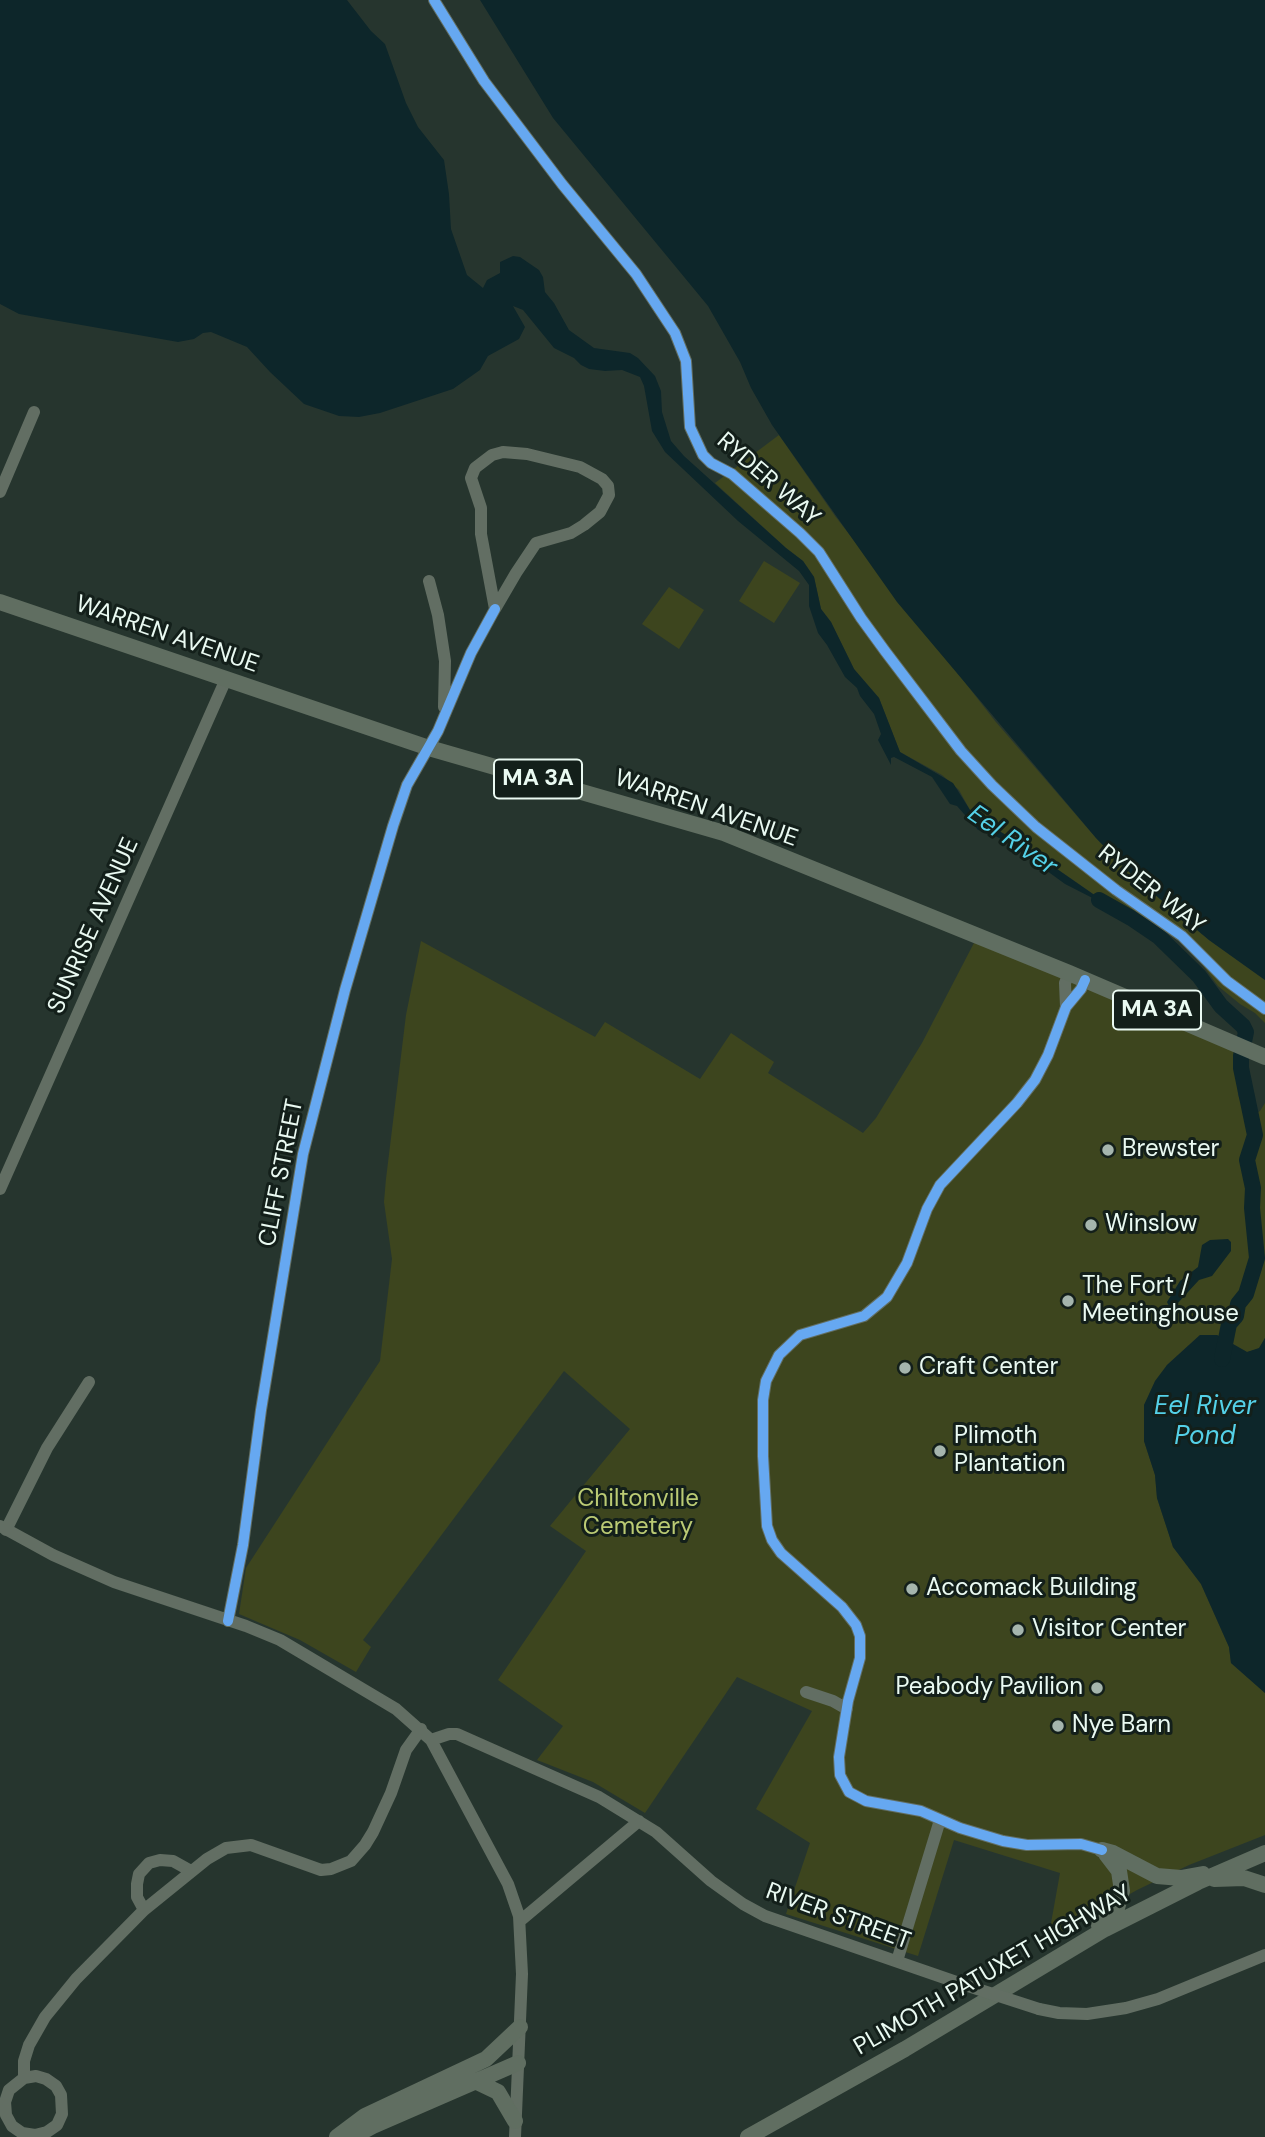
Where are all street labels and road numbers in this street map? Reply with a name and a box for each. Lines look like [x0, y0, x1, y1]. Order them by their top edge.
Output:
street label: RYDER WAY [710, 427, 826, 533]
street label: WARREN AVENUE [72, 590, 262, 680]
road number: MA 3A [494, 760, 582, 799]
street label: WARREN AVENUE [611, 764, 801, 854]
street label: SUNRISE AVENUE [42, 834, 146, 1018]
street label: RYDER WAY [1092, 839, 1210, 941]
road number: MA 3A [1113, 990, 1201, 1030]
street label: CLIFF STREET [254, 1097, 310, 1249]
street label: RIVER STREET [762, 1877, 914, 1957]
street label: PLIMOTH PATUXET HIGHWAY [849, 1880, 1137, 2062]

